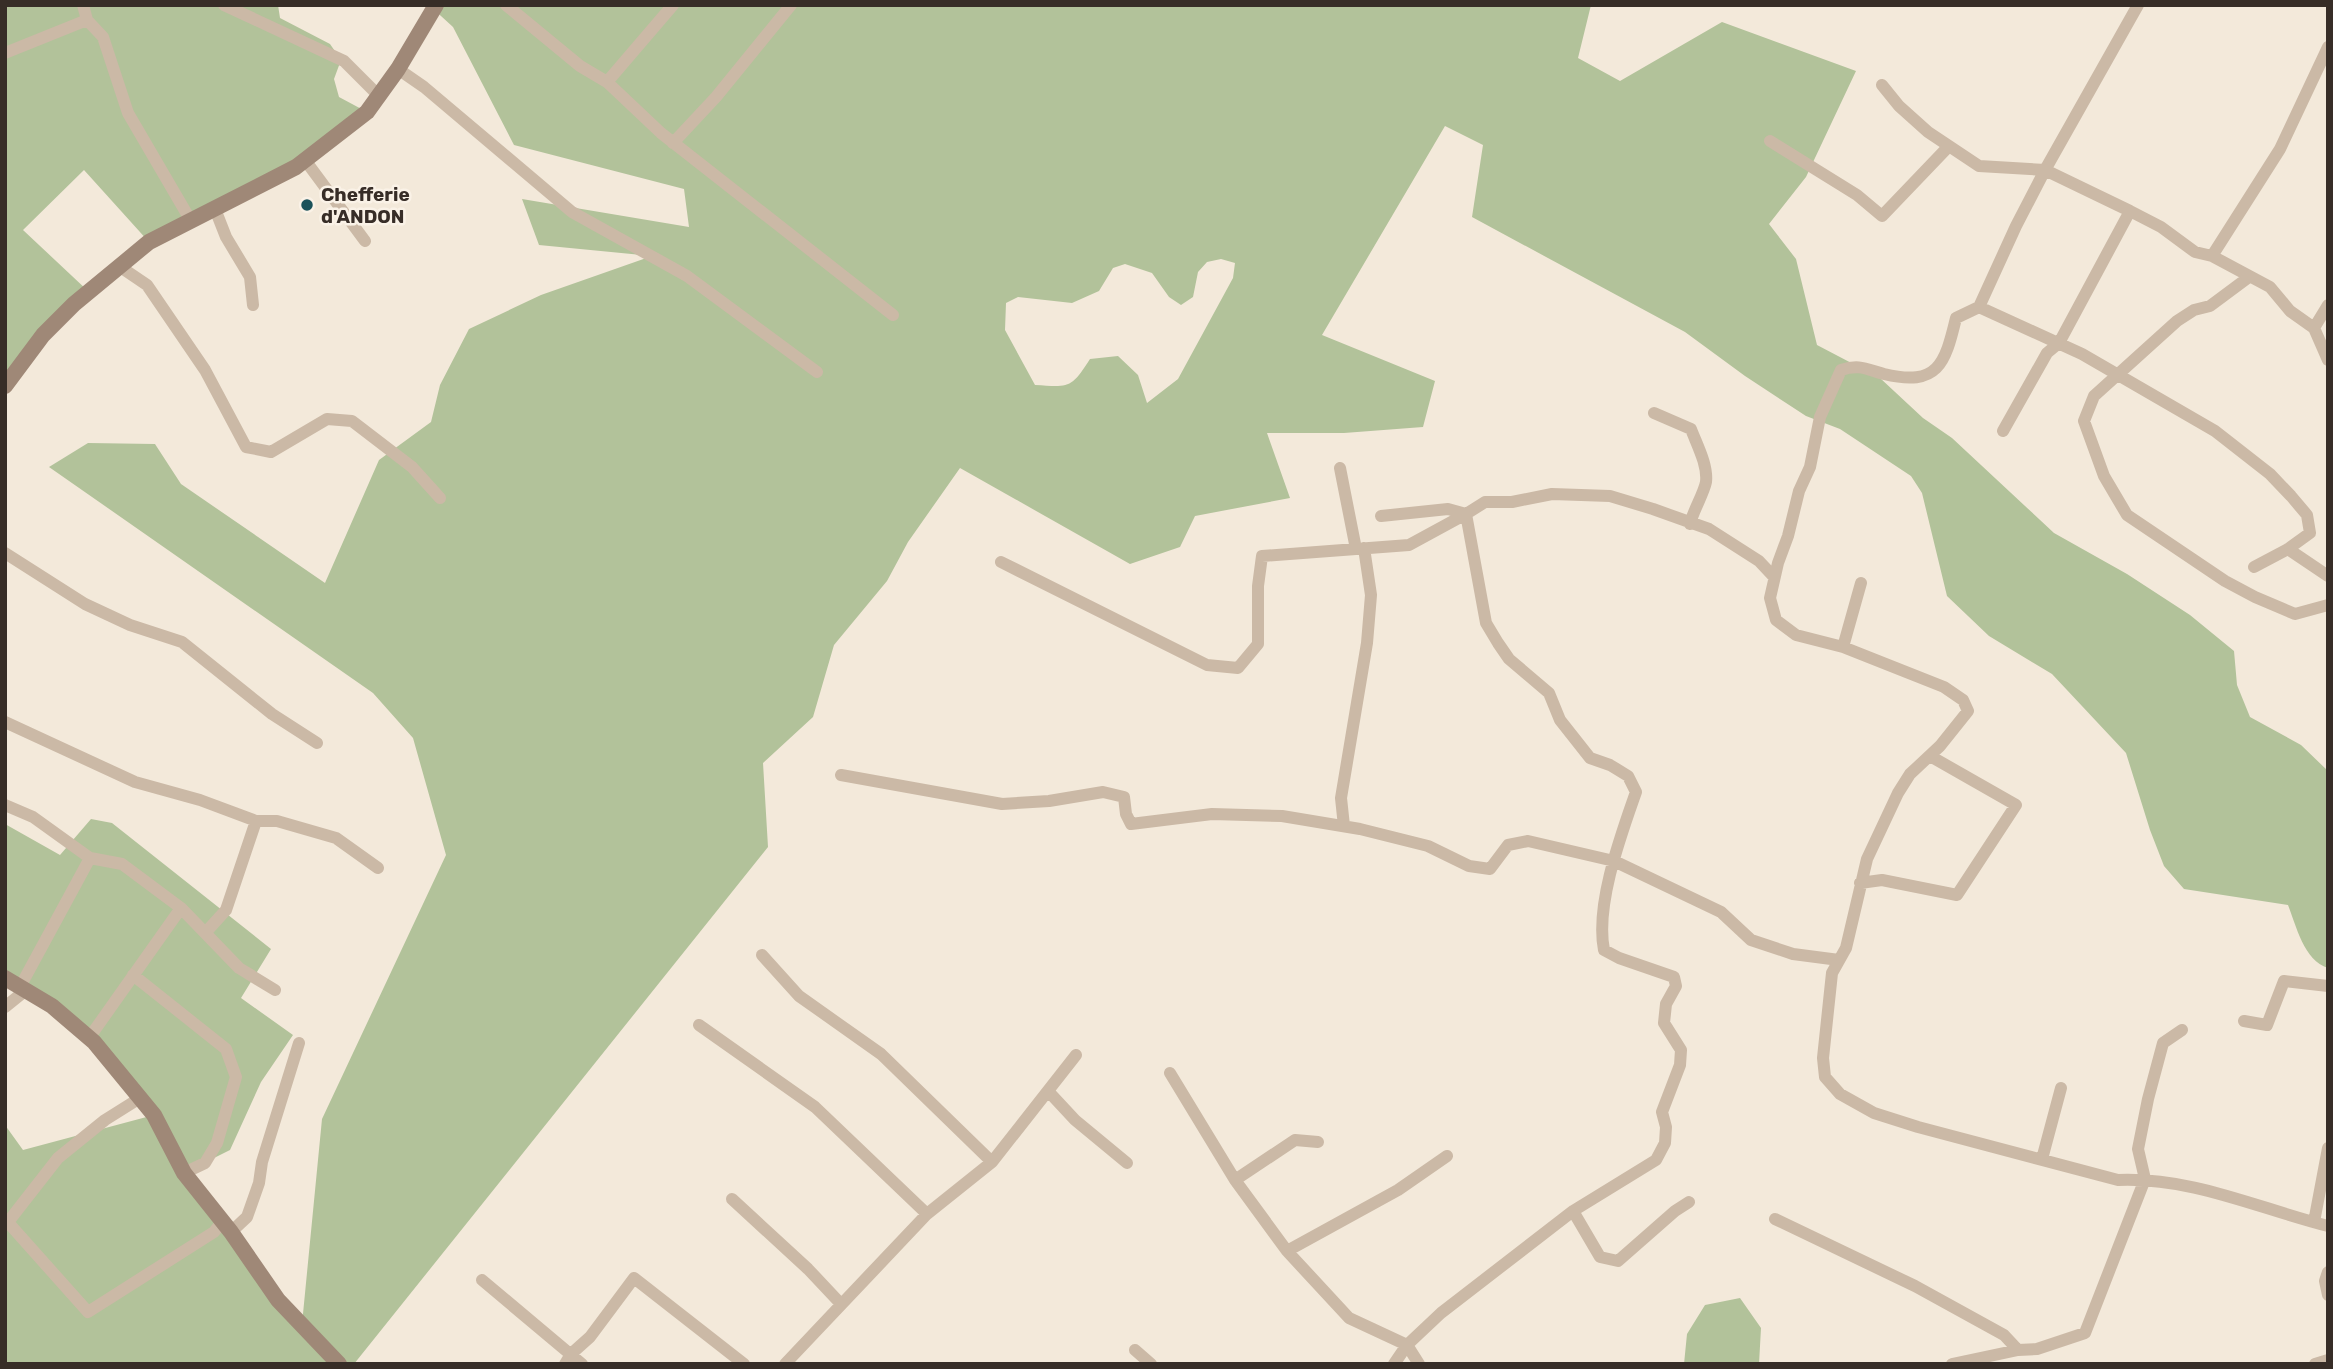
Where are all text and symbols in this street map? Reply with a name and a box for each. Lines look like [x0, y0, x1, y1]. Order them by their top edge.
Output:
place label: Chefferie d'ANDON [321, 183, 410, 228]
marker: Chefferie d'ANDON [299, 197, 315, 213]

